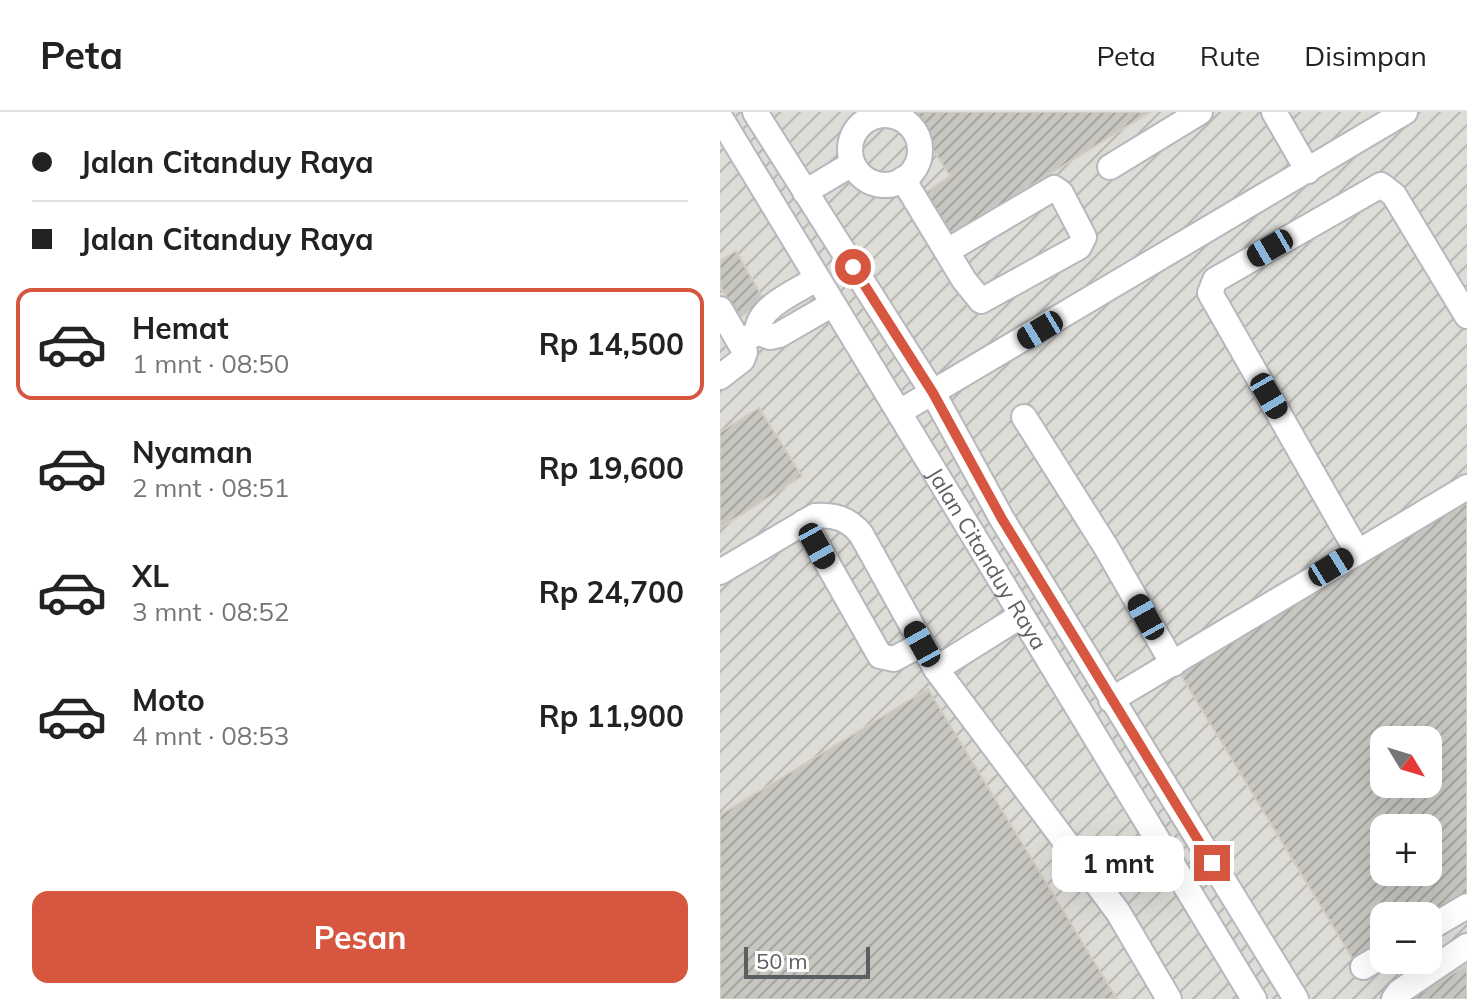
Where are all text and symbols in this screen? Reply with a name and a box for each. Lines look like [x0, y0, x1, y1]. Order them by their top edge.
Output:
text: Peta [40, 31, 123, 79]
text: Peta [1096, 38, 1156, 73]
text: Rute [1200, 38, 1260, 73]
text: Disimpan [1304, 38, 1427, 73]
text: Jalan Citanduy Raya [80, 143, 374, 181]
text: Jalan Citanduy Raya [80, 220, 374, 258]
car [1243, 226, 1297, 270]
route start [835, 249, 871, 285]
car [1013, 307, 1067, 353]
icon: car [36, 308, 108, 380]
text: Hemat [132, 309, 229, 347]
text: Rp 14,500 [539, 325, 684, 363]
text: 1 mnt · 08:50 [132, 347, 289, 380]
car [1247, 369, 1291, 423]
icon: car [36, 432, 108, 504]
text: Nyaman [132, 433, 253, 471]
text: Rp 19,600 [539, 449, 684, 487]
street label: Jalan Citanduy Raya [921, 462, 1053, 655]
text: 2 mnt · 08:51 [132, 471, 289, 504]
car [795, 519, 839, 573]
car [1304, 544, 1358, 590]
icon: car [36, 556, 108, 628]
text: XL [132, 557, 169, 595]
text: Rp 24,700 [539, 573, 684, 611]
car [1124, 590, 1168, 644]
text: 3 mnt · 08:52 [132, 595, 289, 628]
car [900, 617, 944, 671]
icon: car [36, 680, 108, 752]
text: Moto [132, 681, 205, 719]
text: Rp 11,900 [539, 697, 684, 735]
text: 4 mnt · 08:53 [132, 719, 289, 752]
north arrow [1370, 726, 1442, 798]
map controls [1370, 726, 1442, 974]
button: + [1370, 814, 1442, 886]
callout: 1 mnt [1052, 835, 1184, 891]
route end [1194, 845, 1230, 881]
text: 1 mnt [1082, 847, 1154, 880]
button: Pesan [32, 891, 688, 983]
button: − [1370, 902, 1442, 974]
scale bar [744, 943, 870, 979]
text: 50 m [756, 947, 807, 975]

